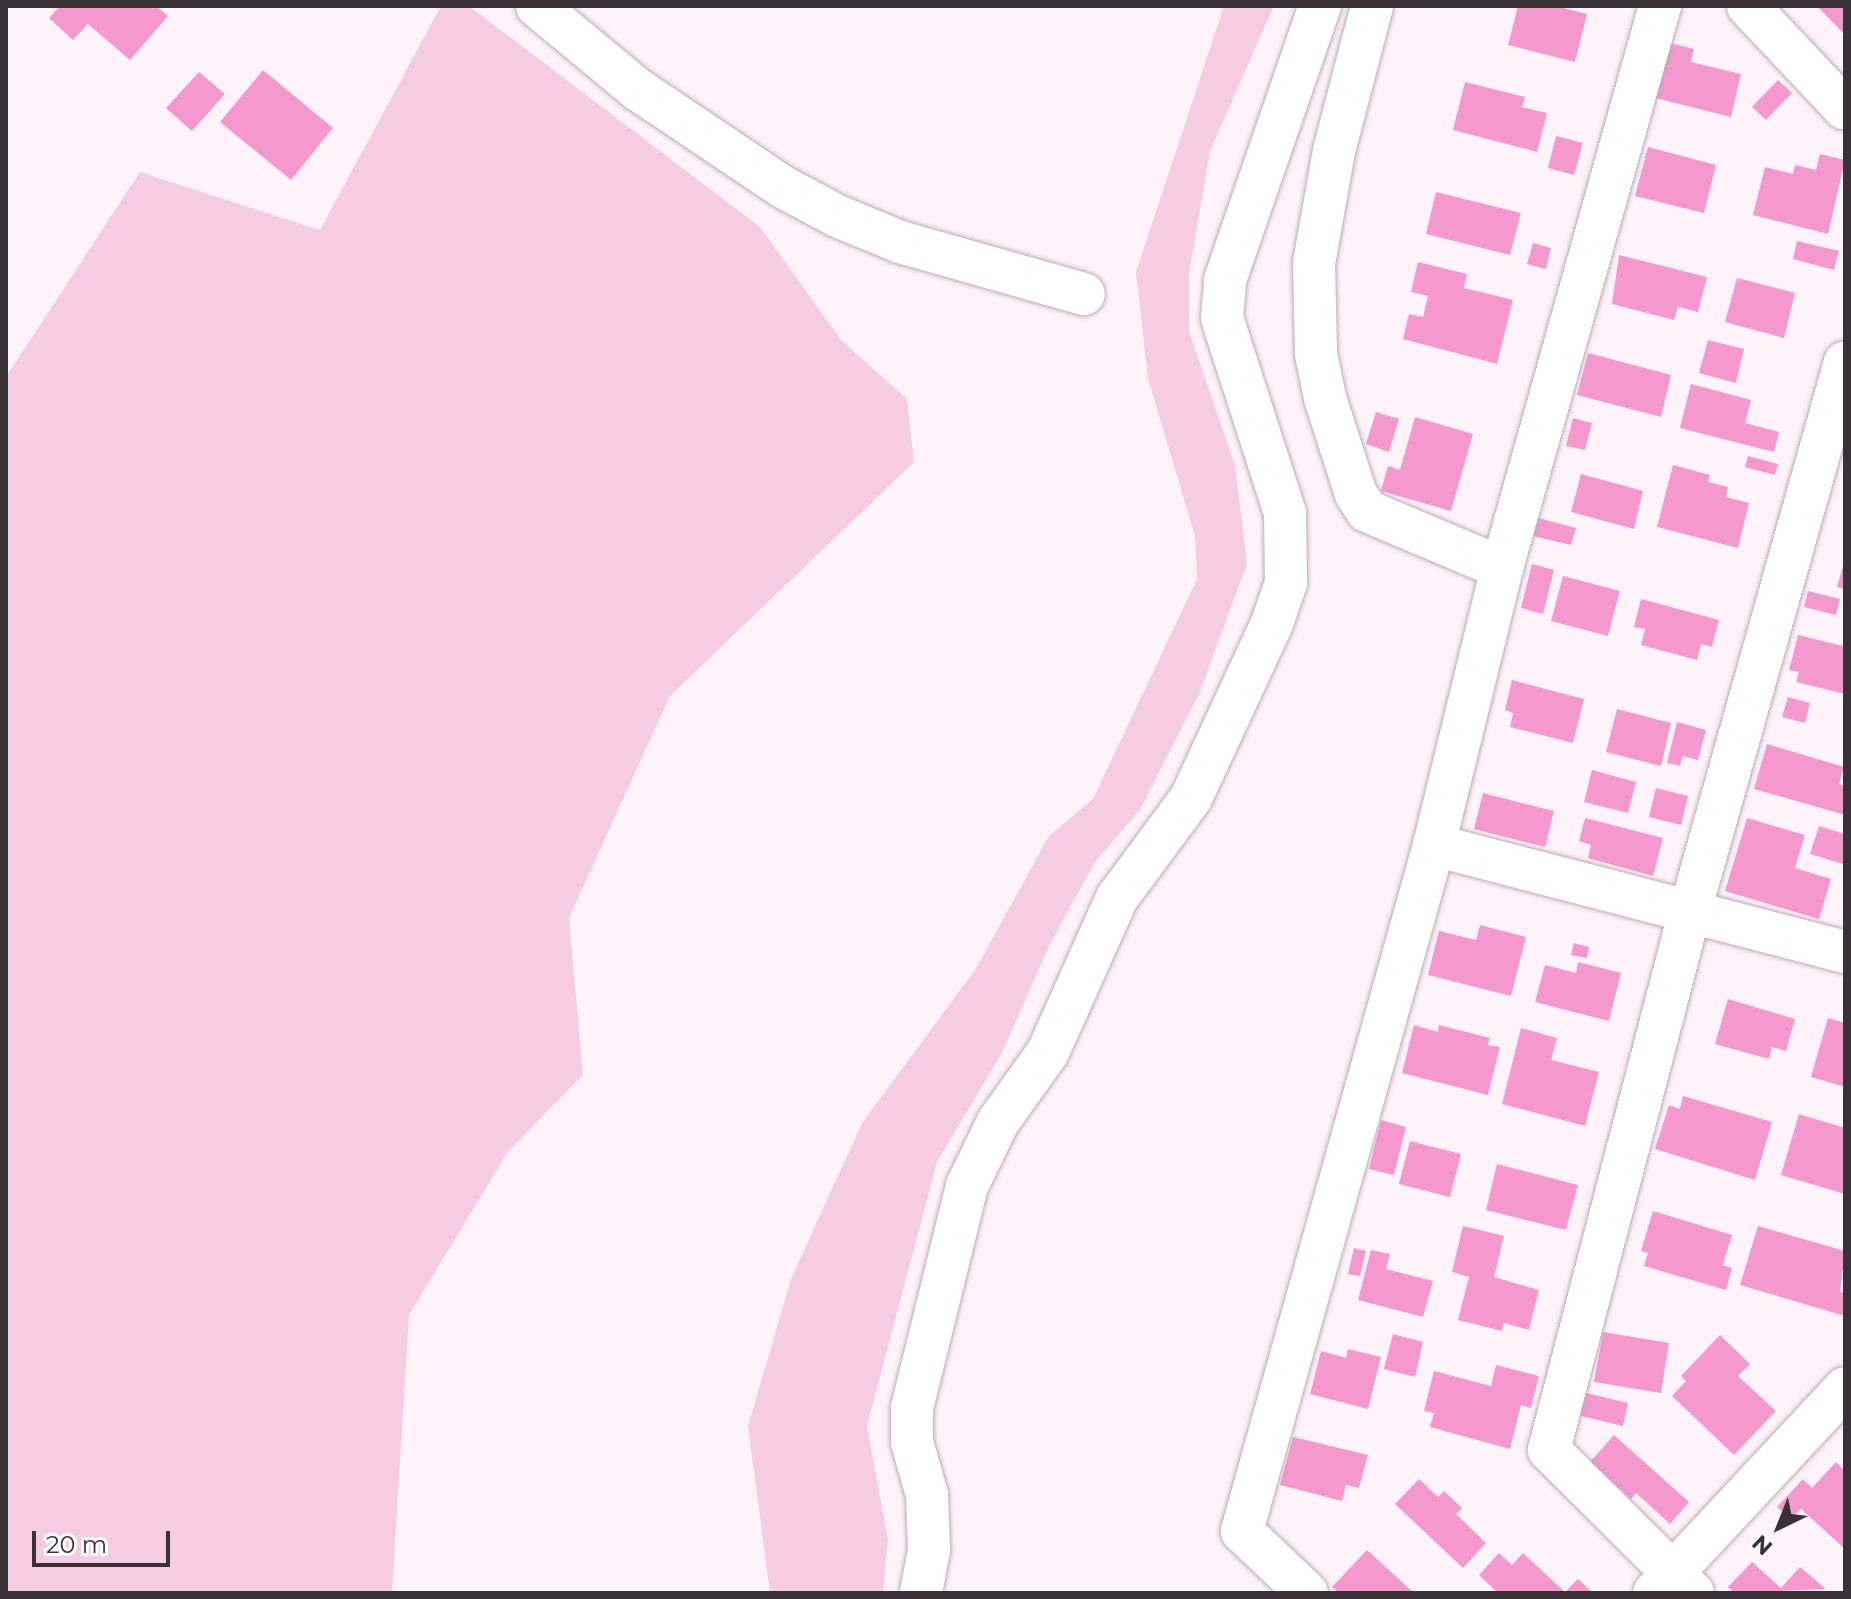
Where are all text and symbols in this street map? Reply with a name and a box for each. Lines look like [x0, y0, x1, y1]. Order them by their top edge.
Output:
north arrow [1739, 1487, 1819, 1567]
scale bar [36, 1515, 174, 1565]
text: N [1747, 1529, 1778, 1561]
text: 20 m [46, 1530, 107, 1559]

